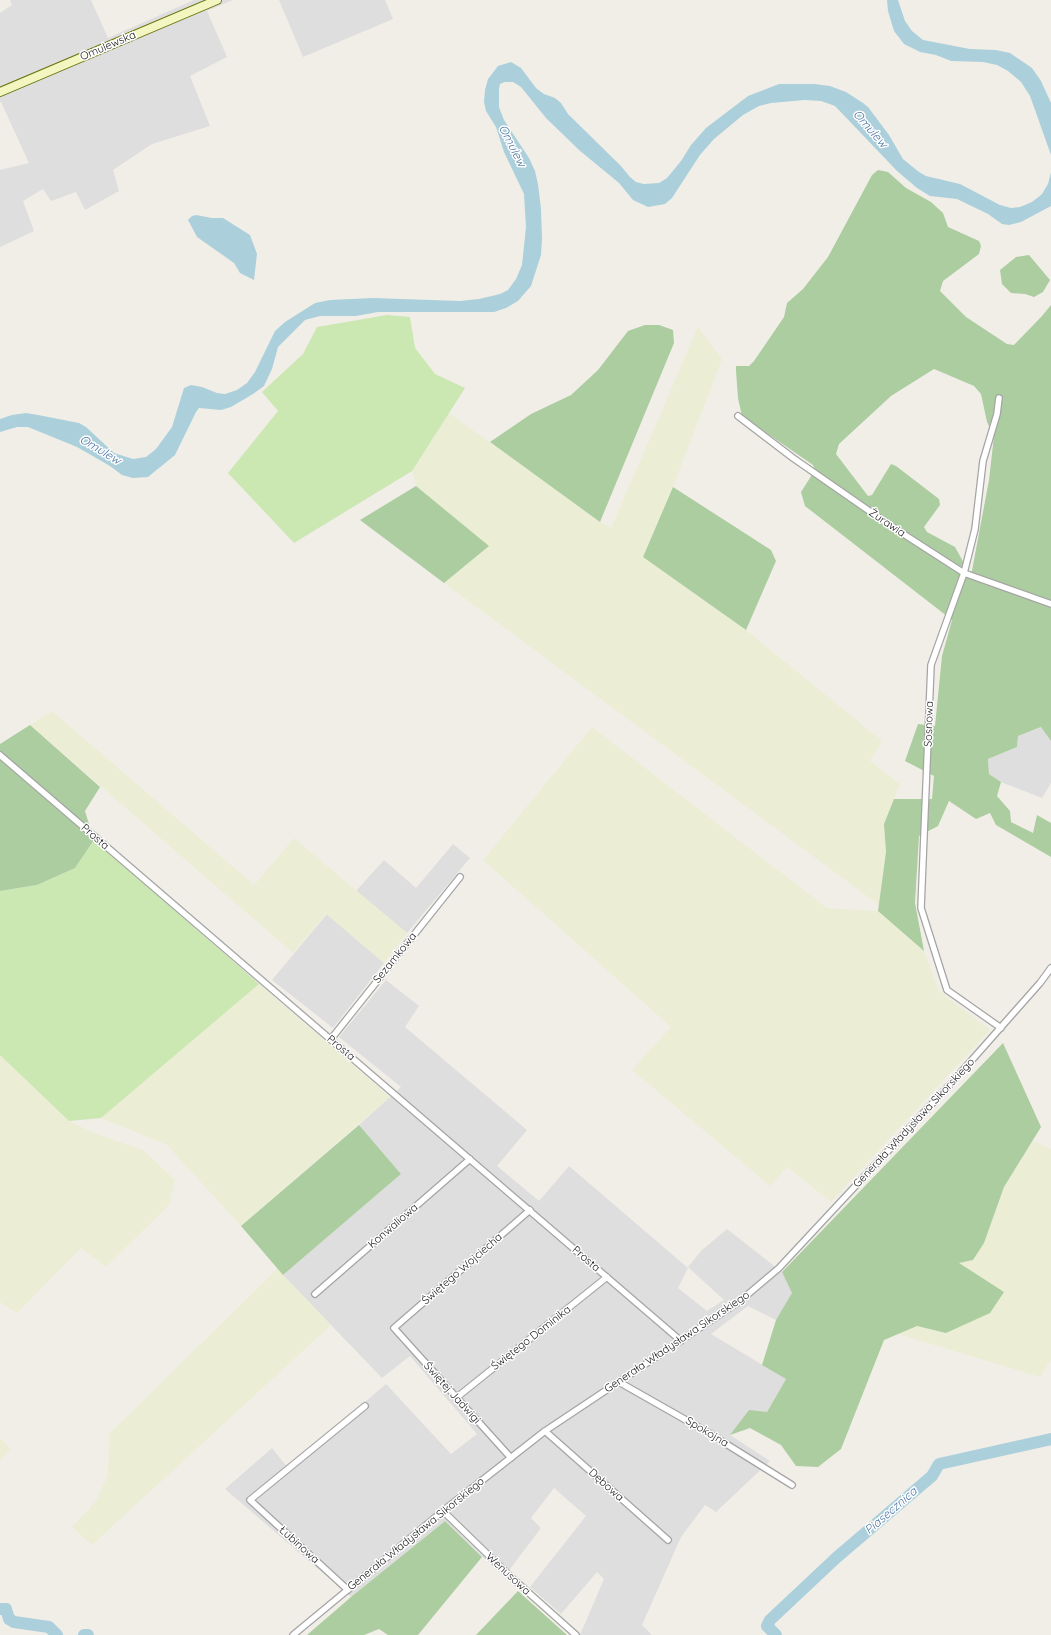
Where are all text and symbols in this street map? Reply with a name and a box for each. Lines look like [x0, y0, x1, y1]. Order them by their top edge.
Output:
street label: Omulewska [78, 28, 138, 64]
water label: Omulew [850, 107, 890, 151]
water label: Omulew [495, 123, 529, 169]
water label: Omulew [77, 432, 123, 468]
street label: Żurawia [866, 506, 908, 540]
street label: Sosnowa [922, 701, 936, 747]
street label: Prosta [78, 821, 112, 853]
street label: Sezamkowa [370, 930, 420, 986]
street label: Prosta [324, 1032, 358, 1064]
street label: Generała Władysława Sikorskiego [850, 1056, 978, 1190]
street label: Konwaliowa [365, 1201, 421, 1251]
street label: Świętego Wojciecha [419, 1231, 505, 1307]
street label: Prosta [569, 1243, 603, 1275]
street label: Generała Władysława Sikorskiego [602, 1288, 752, 1396]
street label: Świętego Dominika [489, 1303, 573, 1373]
street label: Świętej Jadwigi [421, 1359, 483, 1427]
street label: Spokojna [683, 1414, 731, 1450]
street label: Dębowa [586, 1466, 626, 1504]
street label: Generała Władysława Sikorskiego [345, 1475, 487, 1593]
water label: Piasecznica [862, 1484, 920, 1538]
street label: Łubinowa [276, 1523, 322, 1567]
street label: Wenusowa [483, 1550, 533, 1598]

